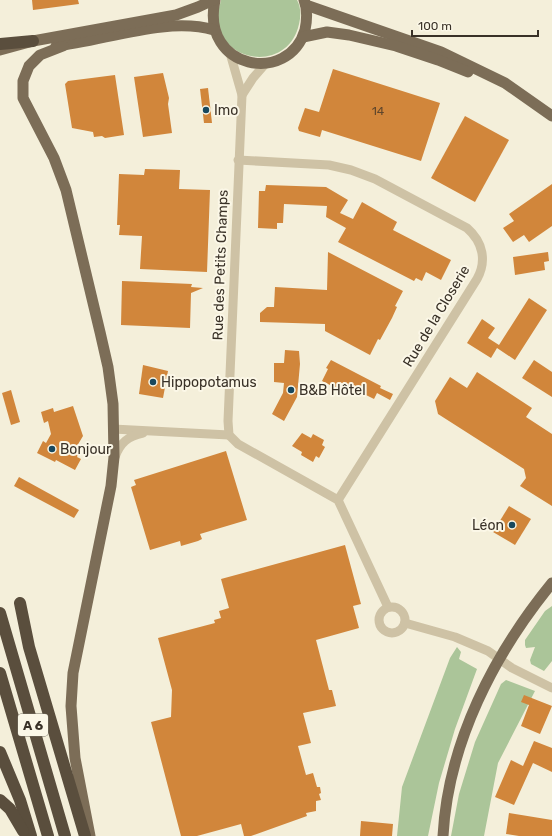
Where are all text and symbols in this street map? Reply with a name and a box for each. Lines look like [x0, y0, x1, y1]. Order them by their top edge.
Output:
scale bar [412, 12, 538, 38]
text: 100 m [418, 19, 452, 33]
place label: Imo [214, 102, 238, 119]
house number: 14 [372, 104, 385, 118]
marker: Imo [201, 105, 211, 115]
street label: Rue des Petits Champs [209, 189, 232, 341]
street label: Rue de la Closerie [399, 262, 473, 370]
place label: Hippopotamus [161, 374, 257, 391]
marker: Hippopotamus [148, 377, 158, 387]
place label: B&B Hôtel [299, 382, 366, 399]
marker: B&B Hôtel [286, 385, 296, 395]
place label: Bonjour [60, 441, 112, 458]
marker: Bonjour [47, 444, 57, 454]
place label: Léon [472, 517, 504, 534]
marker: Léon [507, 520, 517, 530]
road number: A 6 [18, 714, 48, 736]

